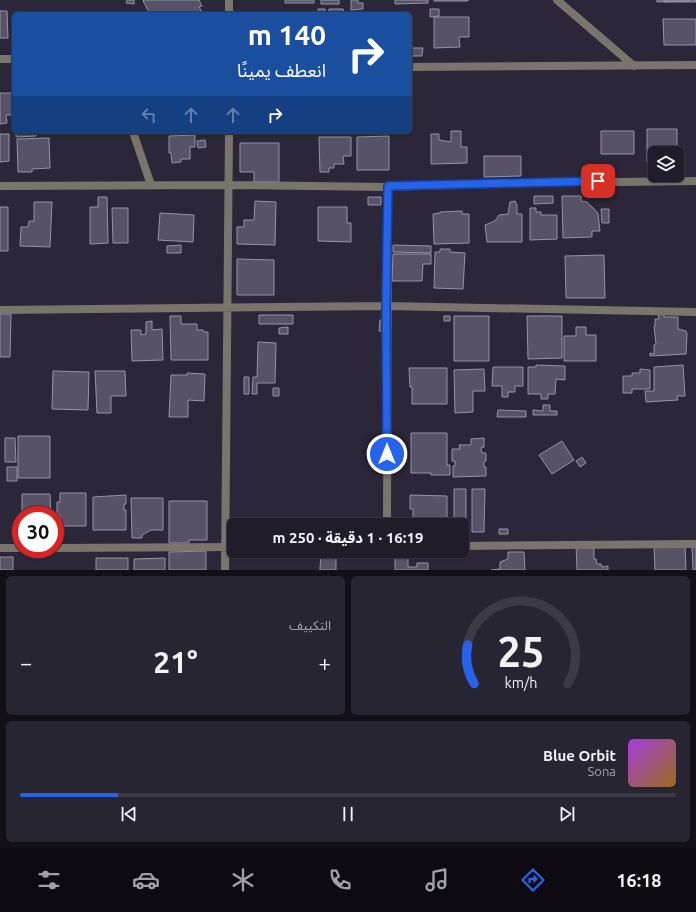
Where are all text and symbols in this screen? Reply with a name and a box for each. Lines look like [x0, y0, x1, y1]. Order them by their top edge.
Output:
text: 140 m [248, 19, 326, 50]
icon: right [340, 28, 392, 80]
text: انعطف يمينًا [237, 60, 326, 80]
icon: left [138, 104, 160, 126]
icon: ahead [180, 104, 202, 126]
icon: ahead [222, 104, 244, 126]
icon: right [264, 104, 286, 126]
map controls [648, 146, 684, 182]
button: layers [648, 146, 684, 182]
pin [581, 164, 615, 198]
icon: arrive [587, 170, 609, 192]
position arrow [366, 433, 408, 475]
speed limit sign: 30 [12, 506, 64, 558]
text: 16:19 · 1 دقيقة · 250 m [273, 529, 423, 546]
text: التكييف [289, 618, 331, 632]
text: 25 [497, 627, 544, 674]
text: 21° [153, 645, 198, 679]
text: − [20, 650, 32, 675]
text: + [319, 650, 331, 675]
text: km/h [504, 674, 537, 690]
text: Blue Orbit [543, 747, 616, 764]
text: Sona [587, 764, 616, 778]
icon: previous [118, 803, 140, 825]
icon: pause [337, 803, 359, 825]
icon: next [556, 803, 578, 825]
icon: filters [35, 866, 63, 894]
icon: car [132, 866, 160, 894]
icon: climate [229, 866, 257, 894]
icon: phone [326, 866, 354, 894]
icon: music [423, 866, 451, 894]
icon: directions [519, 866, 547, 894]
text: 16:18 [616, 870, 662, 890]

